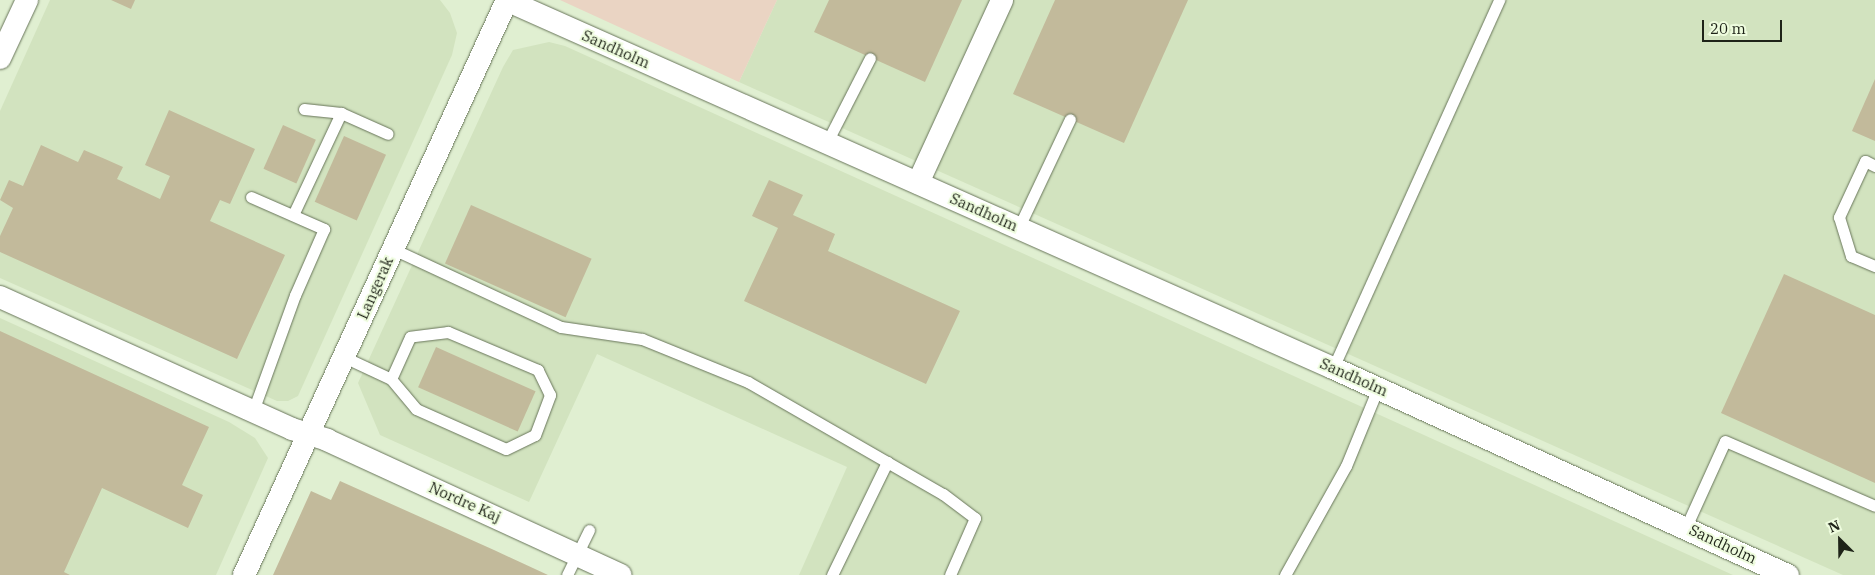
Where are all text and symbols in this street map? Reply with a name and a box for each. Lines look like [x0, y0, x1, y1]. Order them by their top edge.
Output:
scale bar [1705, 10, 1785, 42]
text: 20 m [1710, 19, 1746, 38]
street label: Sandholm [579, 26, 653, 72]
street label: Sandholm [947, 189, 1021, 235]
street label: Langerak [353, 254, 397, 322]
street label: Sandholm [1317, 354, 1391, 400]
street label: Nordre Kaj [426, 478, 504, 526]
north arrow [1815, 515, 1865, 565]
text: N [1826, 516, 1843, 537]
street label: Sandholm [1686, 521, 1760, 567]

